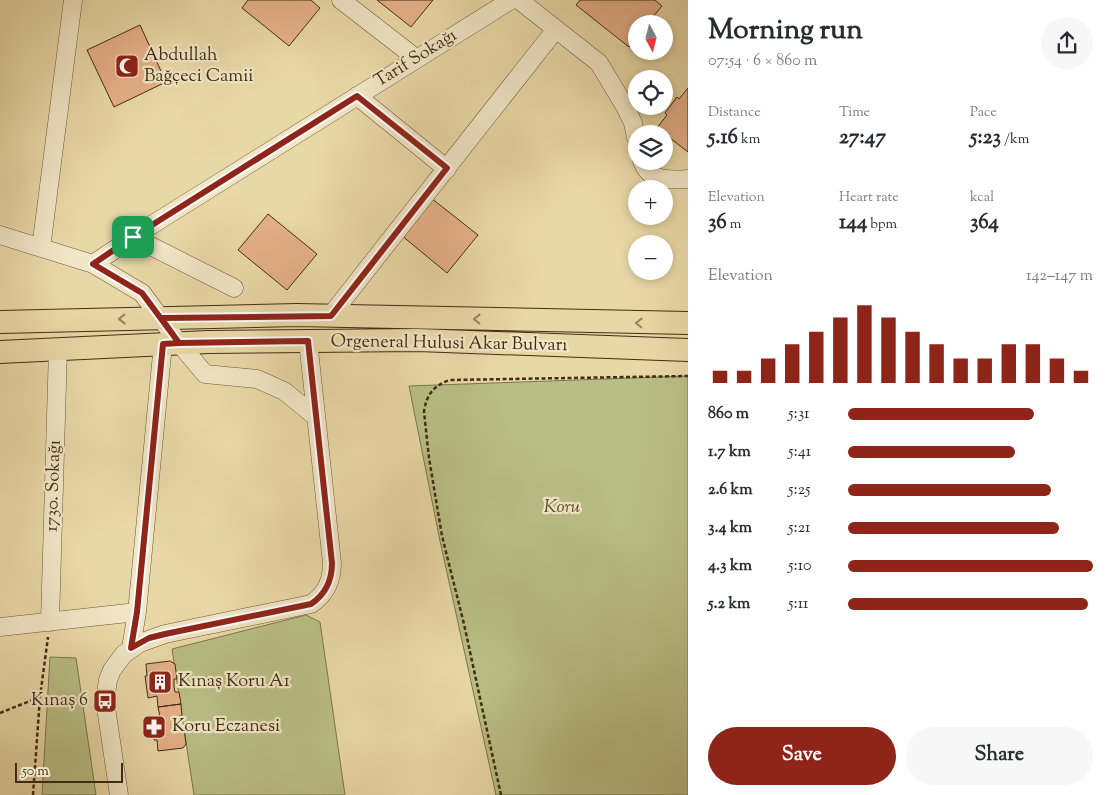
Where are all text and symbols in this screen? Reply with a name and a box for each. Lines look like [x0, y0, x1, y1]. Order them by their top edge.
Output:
text: Morning run [708, 11, 863, 51]
north arrow [628, 15, 672, 60]
map controls [628, 15, 673, 280]
button: share [1041, 17, 1093, 69]
street label: Tarif Sokağı [370, 23, 462, 95]
place label: Abdullah Bağçeci Camii [144, 43, 253, 90]
text: 07:54 · 6 × 860 m [708, 50, 817, 73]
mosque icon: Abdullah Bağçeci Camii [114, 53, 140, 79]
button: locate [628, 70, 673, 115]
text: Distance [708, 103, 761, 123]
text: Time [839, 103, 870, 123]
text: Pace [970, 103, 997, 123]
text: 5.16 [708, 123, 738, 153]
text: 27:47 [839, 123, 886, 153]
text: 5:23 [970, 123, 1001, 153]
button: layers [628, 125, 673, 170]
text: km [738, 130, 760, 150]
text: /km [1001, 130, 1029, 150]
button: + [628, 180, 673, 225]
text: Elevation [708, 188, 765, 208]
text: Heart rate [839, 188, 899, 208]
text: kcal [970, 188, 994, 208]
text: 36 [708, 208, 727, 238]
text: 144 [839, 208, 867, 238]
text: 364 [970, 208, 999, 238]
text: m [727, 215, 741, 235]
text: bpm [867, 215, 897, 235]
pin [112, 216, 154, 258]
icon: arrive [119, 223, 147, 251]
button: − [628, 235, 673, 280]
text: Elevation [708, 265, 773, 288]
text: 142–147 m [1026, 265, 1093, 288]
one-way arrow [118, 314, 126, 324]
one-way arrow [473, 314, 480, 324]
one-way arrow [635, 317, 643, 328]
street label: Orgeneral Hulusi Akar Bulvarı [330, 329, 568, 359]
text: 860 m [708, 403, 749, 426]
text: 5:31 [788, 403, 810, 426]
street label: 1730. Sokağı [39, 440, 69, 532]
text: 1.7 km [708, 441, 751, 464]
text: 5:41 [788, 441, 811, 464]
text: 2.6 km [708, 479, 753, 502]
text: 5:25 [788, 479, 811, 502]
park label: Koru [544, 495, 581, 521]
text: 3.4 km [708, 517, 752, 540]
text: 5:21 [788, 517, 811, 540]
text: 4.3 km [708, 555, 752, 578]
text: 5:10 [788, 555, 811, 578]
text: 5.2 km [708, 593, 750, 616]
text: 5:11 [788, 593, 809, 616]
building icon: Kınaş Koru A1 [147, 669, 173, 695]
place label: Kınaş Koru A1 [178, 669, 290, 695]
place label: Kınaş 6 [31, 688, 88, 714]
bus stop icon: Kınaş 6 [92, 688, 118, 714]
pharmacy icon: Koru Eczanesi [141, 714, 167, 740]
place label: Koru Eczanesi [172, 714, 280, 740]
button: Save [708, 727, 896, 785]
button: Share [906, 727, 1093, 785]
scale bar [15, 760, 122, 783]
text: 50 m [22, 762, 49, 782]

